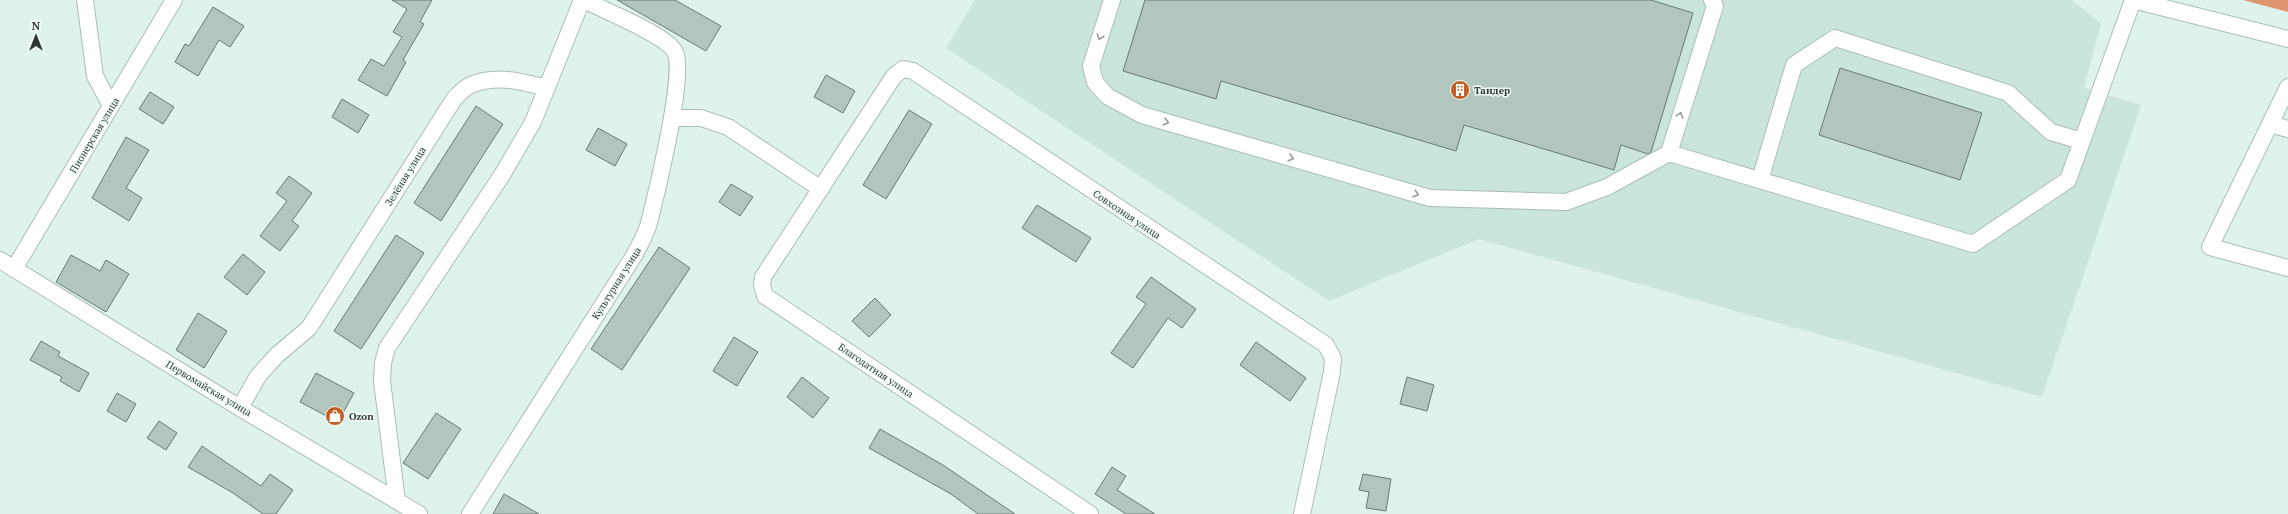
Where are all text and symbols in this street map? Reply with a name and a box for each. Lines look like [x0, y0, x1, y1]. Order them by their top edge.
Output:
north arrow [16, 16, 56, 56]
text: N [32, 19, 41, 33]
one-way arrow [1097, 33, 1105, 40]
building icon: Тандер [1449, 79, 1471, 101]
place label: Тандер [1474, 84, 1510, 97]
street label: Пионерская улица [67, 95, 122, 175]
one-way arrow [1676, 112, 1684, 119]
one-way arrow [1163, 117, 1170, 126]
street label: Зелёная улица [382, 144, 429, 208]
one-way arrow [1287, 153, 1294, 162]
street label: Совхозная улица [1090, 187, 1163, 242]
one-way arrow [1412, 189, 1419, 198]
street label: Культурная улица [589, 245, 644, 322]
street label: Благодатная улица [835, 340, 916, 400]
street label: Первомайская улица [164, 358, 254, 419]
shop icon: Ozon [324, 405, 346, 427]
place label: Ozon [349, 410, 374, 423]

